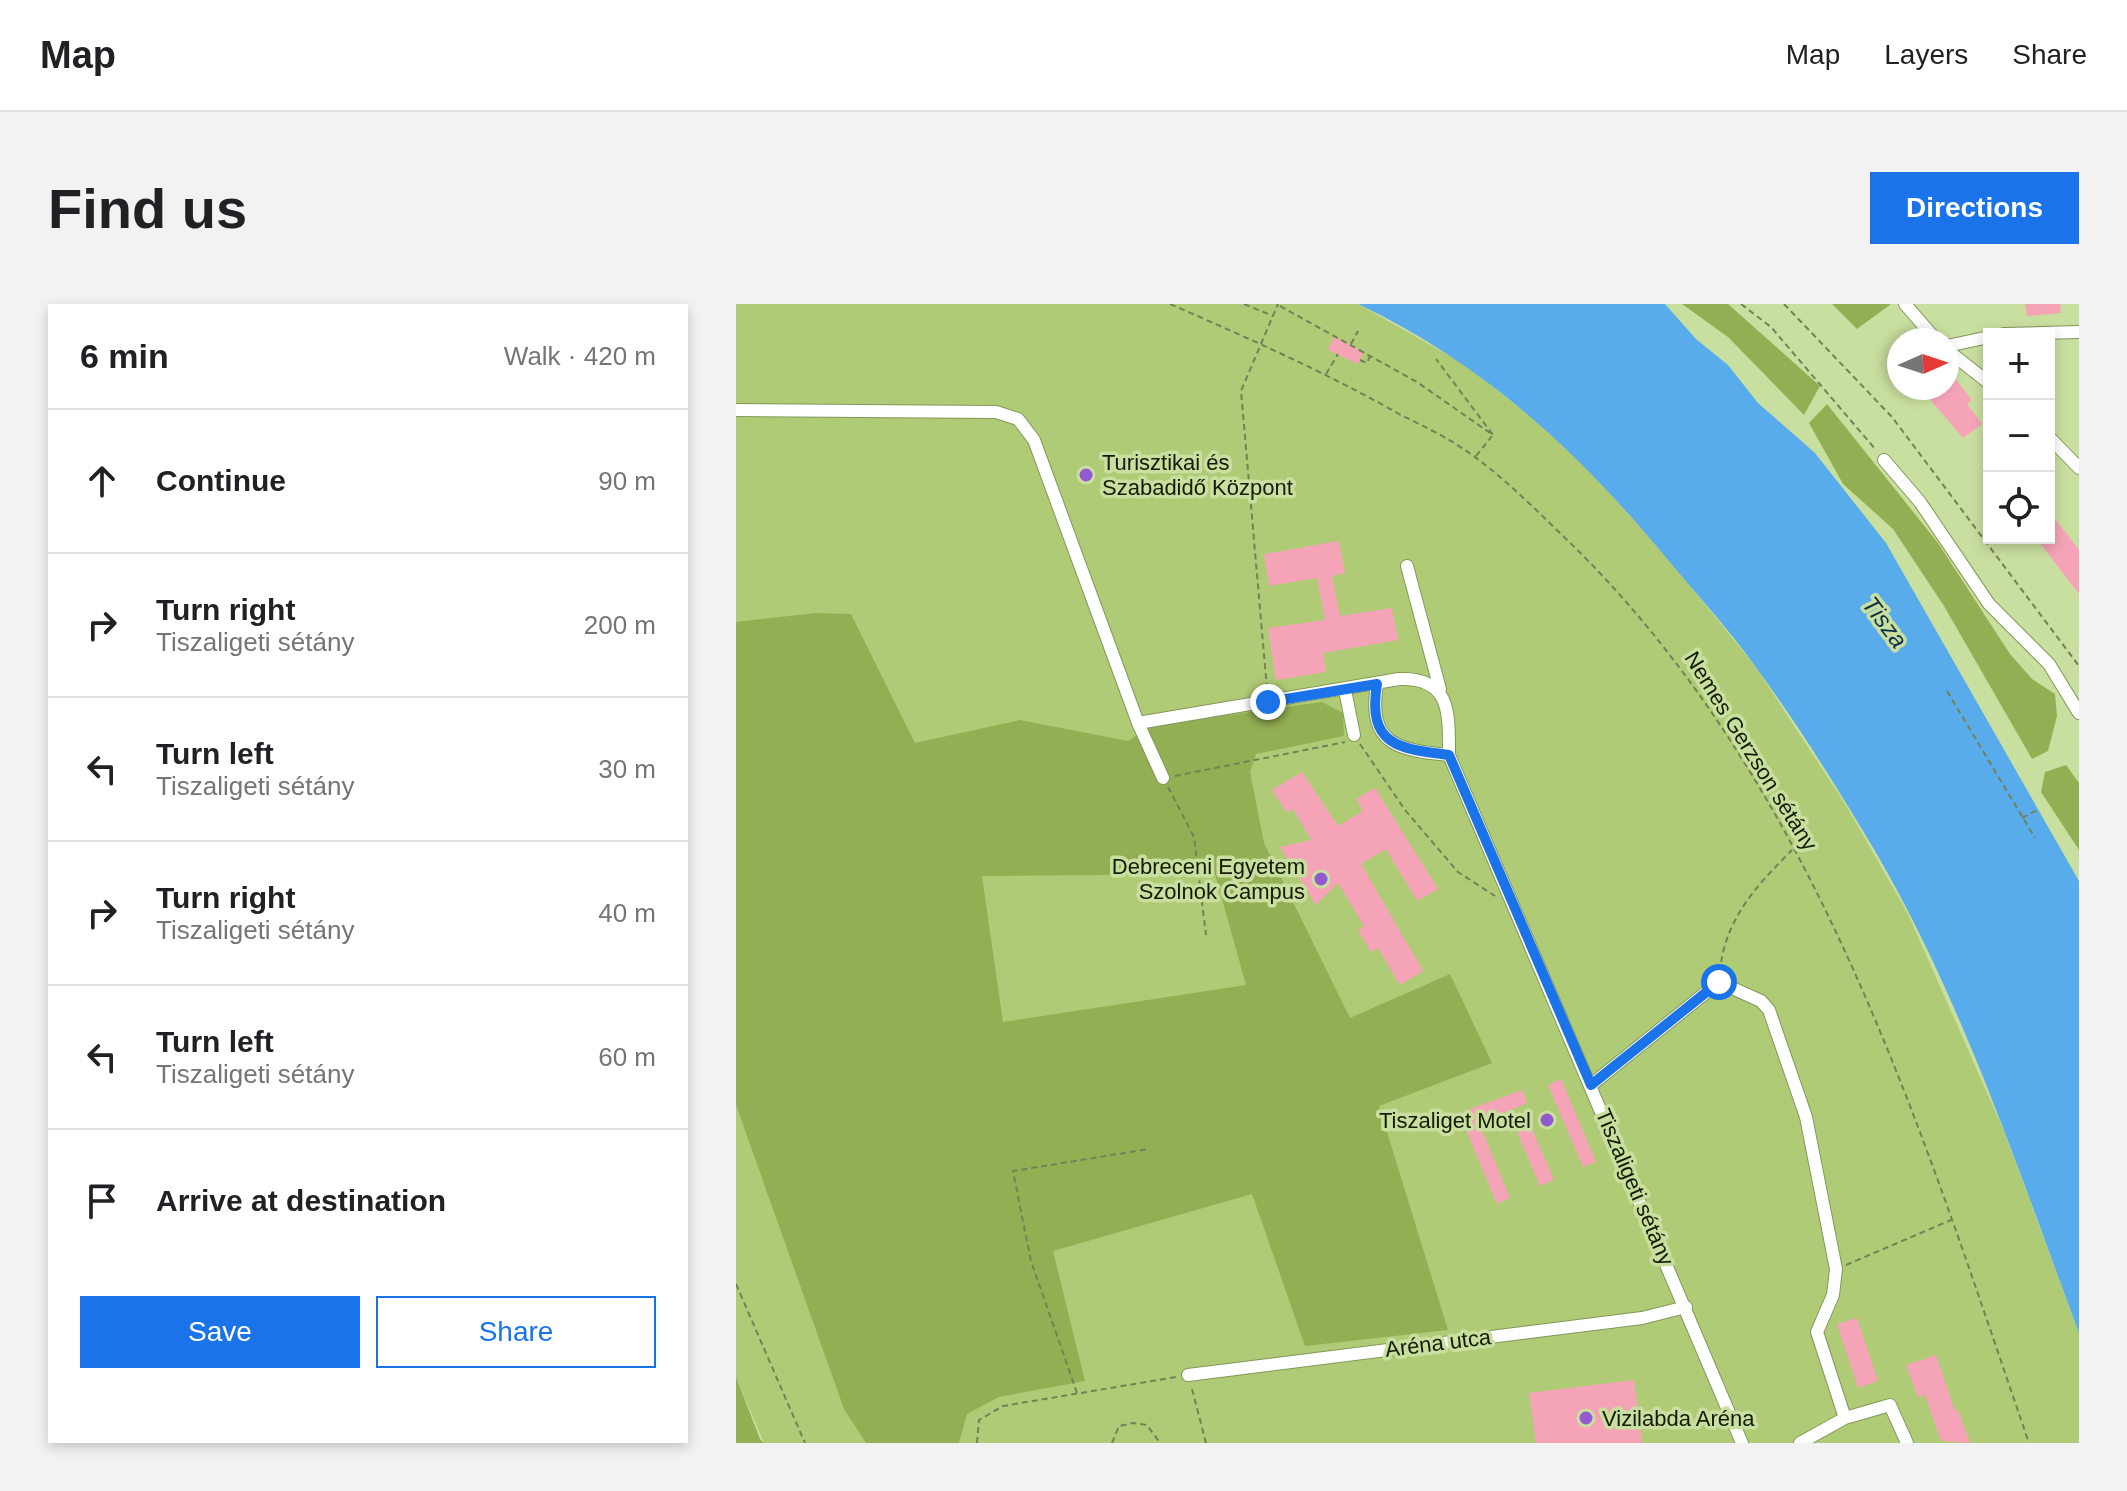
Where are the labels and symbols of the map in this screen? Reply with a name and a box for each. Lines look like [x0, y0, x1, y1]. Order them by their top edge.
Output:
north arrow [1887, 328, 1959, 400]
place label: Turisztikai és Szabadidő Központ [1102, 450, 1293, 500]
marker: Turisztikai és Szabadidő Központ [1077, 466, 1095, 484]
water label: Tisza [1857, 591, 1913, 653]
street label: Nemes Gerzson sétány [1679, 647, 1823, 855]
route end [1250, 684, 1286, 720]
place label: Debreceni Egyetem Szolnok Campus [1112, 854, 1305, 904]
marker: Debreceni Egyetem Szolnok Campus [1312, 870, 1330, 888]
route start [1701, 964, 1737, 1000]
street label: Tiszaligeti sétány [1591, 1105, 1679, 1269]
place label: Tiszaliget Motel [1379, 1108, 1531, 1133]
marker: Tiszaliget Motel [1538, 1111, 1556, 1129]
street label: Aréna utca [1384, 1324, 1493, 1362]
place label: Vizilabda Aréna [1602, 1406, 1755, 1431]
marker: Vizilabda Aréna [1577, 1409, 1595, 1427]

